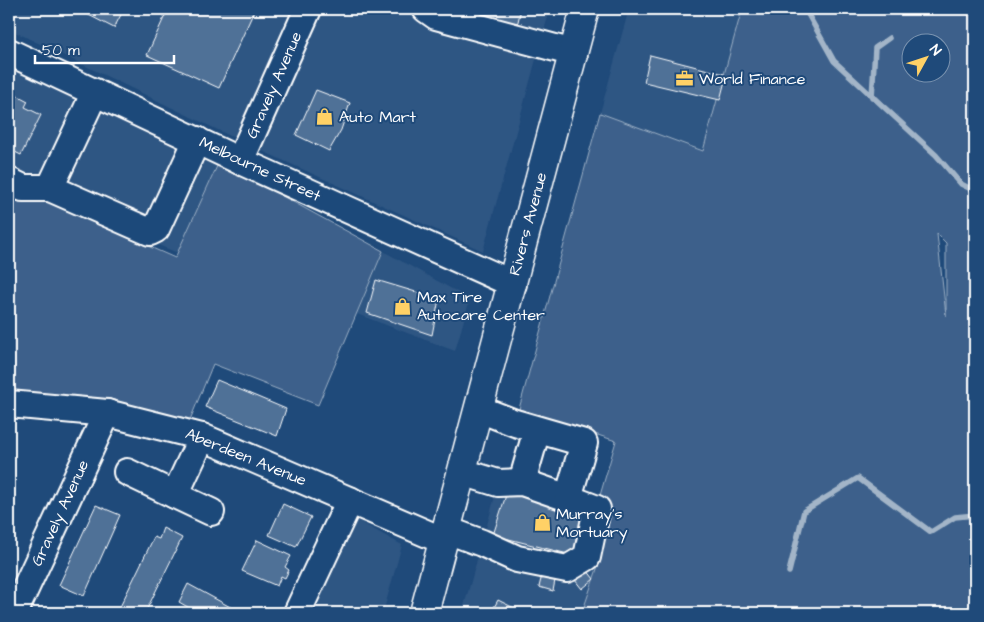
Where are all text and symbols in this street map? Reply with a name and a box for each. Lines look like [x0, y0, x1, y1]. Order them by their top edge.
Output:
street label: Gravely Avenue [241, 28, 308, 142]
scale bar [35, 32, 174, 64]
north arrow [902, 32, 952, 82]
text: 50 m [42, 40, 80, 61]
text: N [925, 40, 946, 60]
place label: World Finance [699, 68, 806, 90]
office icon: World Finance [675, 69, 695, 89]
place label: Auto Mart [339, 106, 416, 128]
shop icon: Auto Mart [315, 107, 335, 127]
street label: Melbourne Street [196, 131, 325, 207]
street label: Rivers Avenue [504, 170, 552, 278]
place label: Max Tire Autocare Center [417, 286, 545, 326]
shop icon: Max Tire Autocare Center [393, 296, 413, 316]
street label: Aberdeen Avenue [182, 423, 310, 491]
street label: Gravely Avenue [26, 456, 95, 570]
place label: Murray's Mortuary [556, 503, 628, 544]
shop icon: Murray's Mortuary [532, 513, 552, 533]

